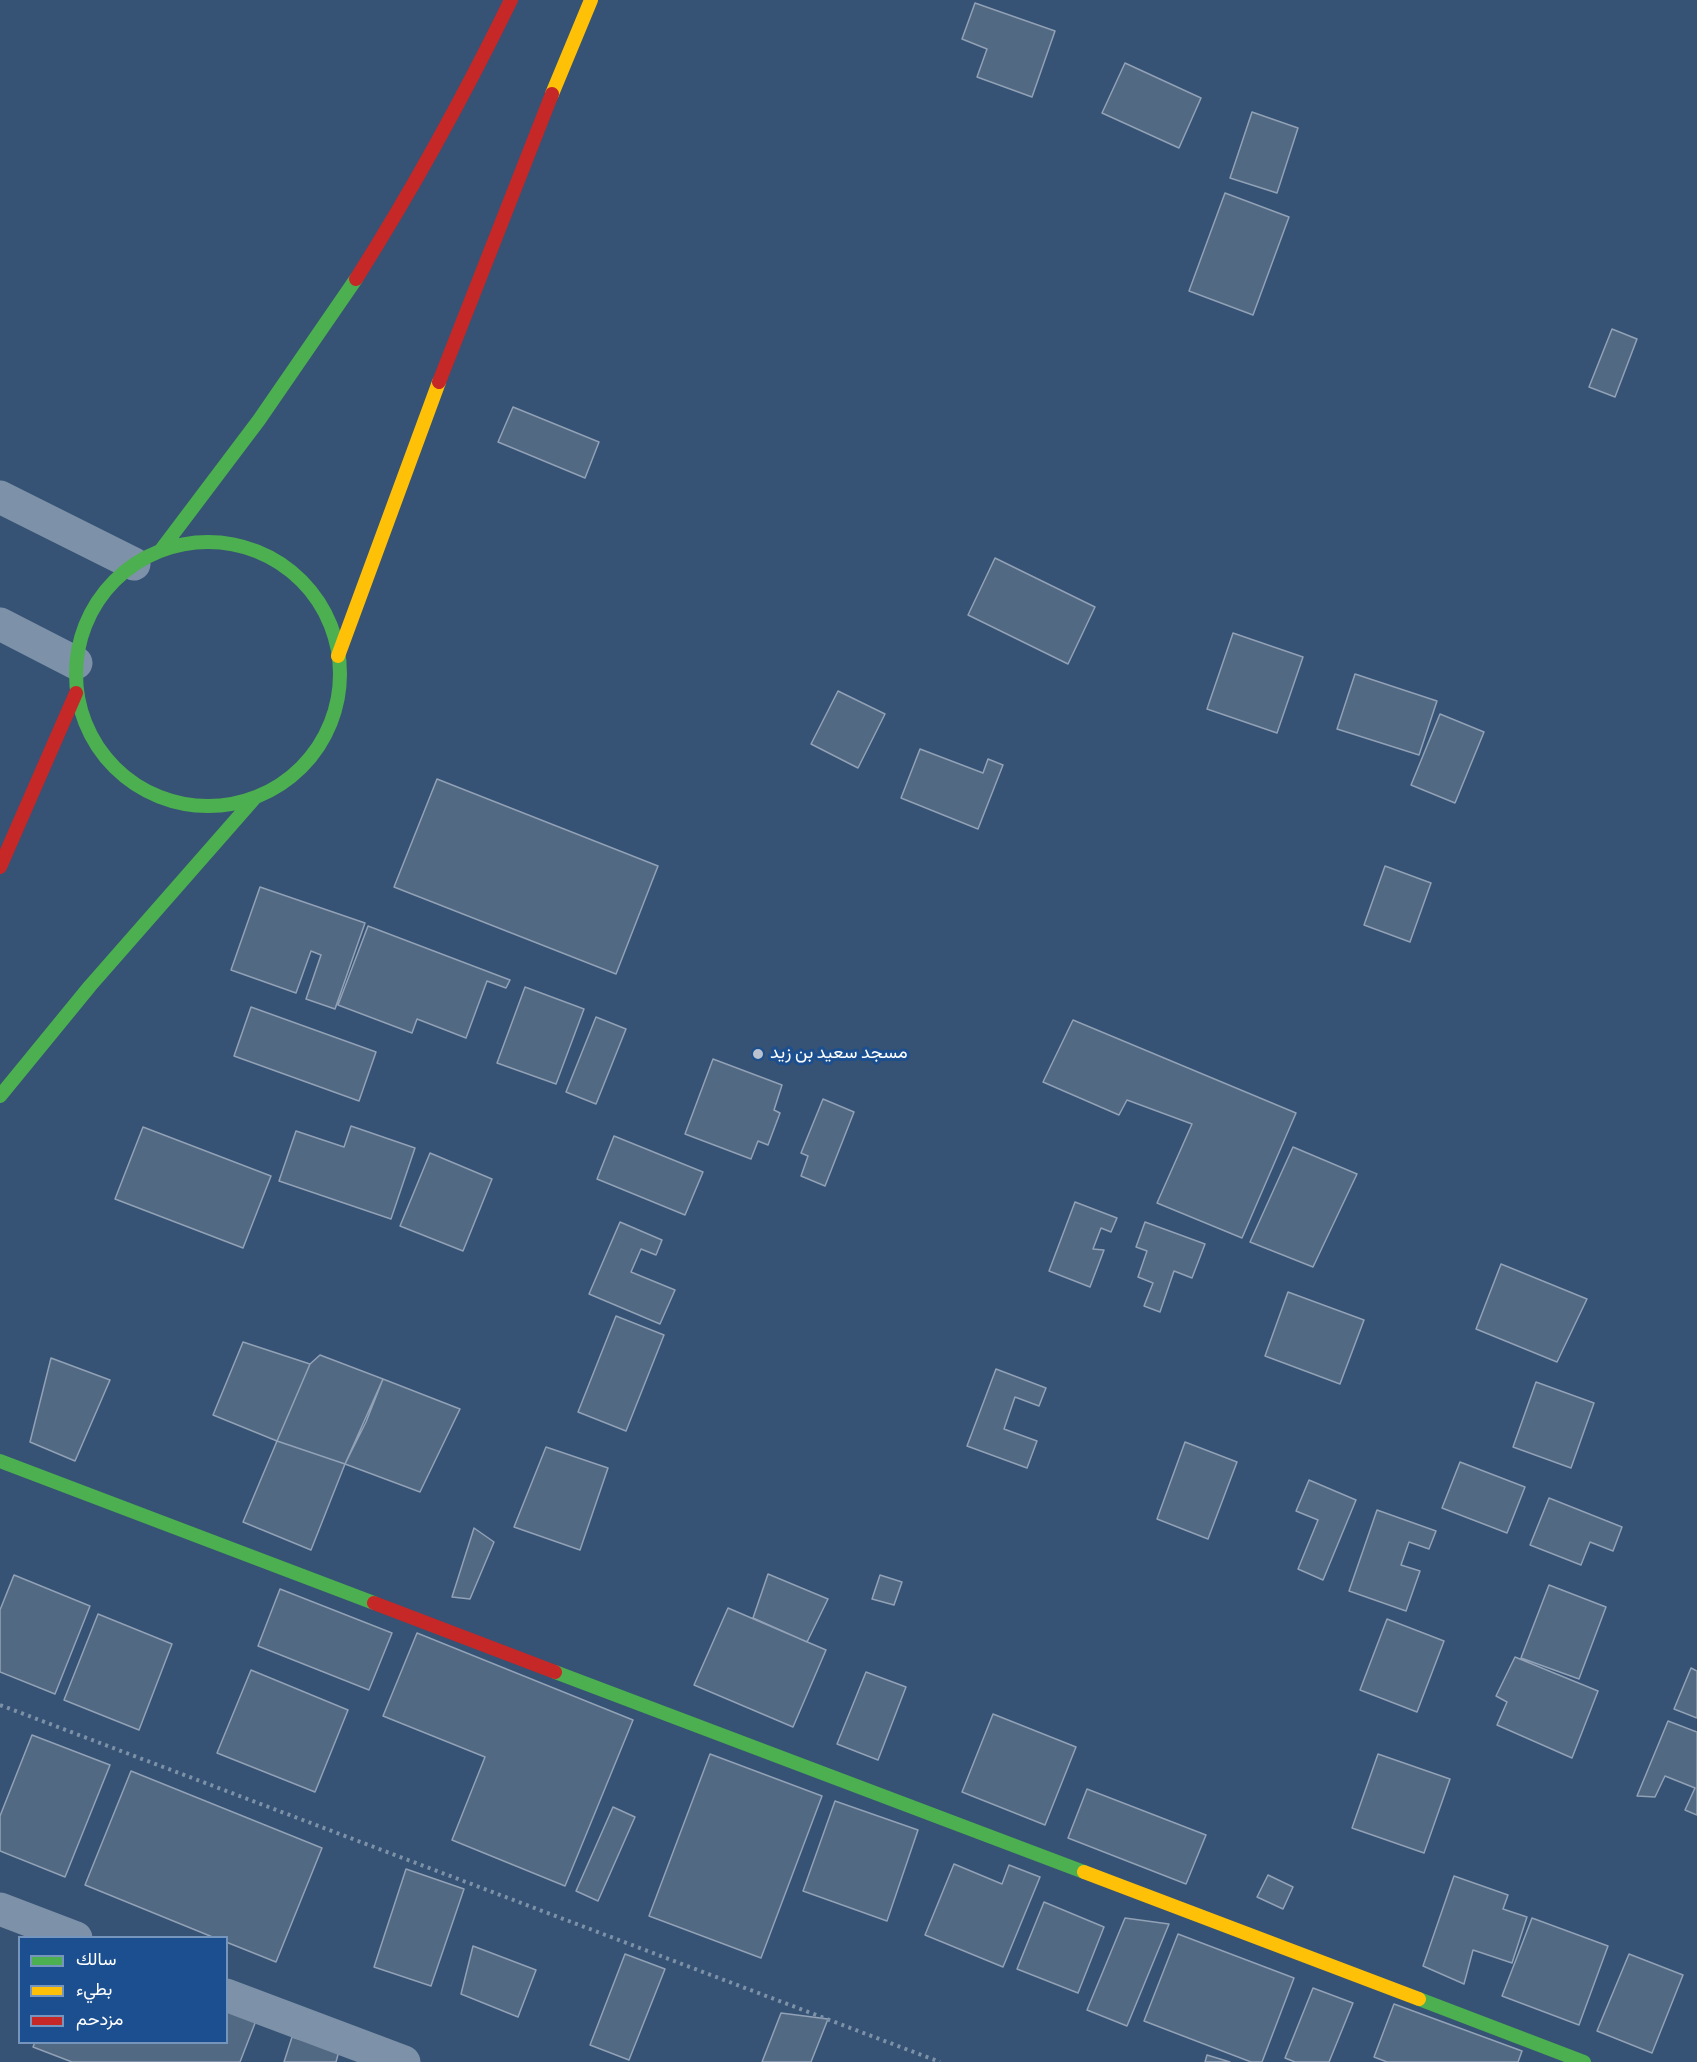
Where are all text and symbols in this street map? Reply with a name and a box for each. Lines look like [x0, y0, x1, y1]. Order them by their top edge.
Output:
place label: مسجد سعيد بن زيد [770, 1043, 908, 1065]
marker: مسجد سعيد بن زيد [751, 1047, 765, 1061]
legend [18, 1936, 228, 2044]
text: سالك [76, 1947, 116, 1972]
text: بطيء [76, 1977, 112, 2002]
text: مزدحم [76, 2007, 123, 2032]

